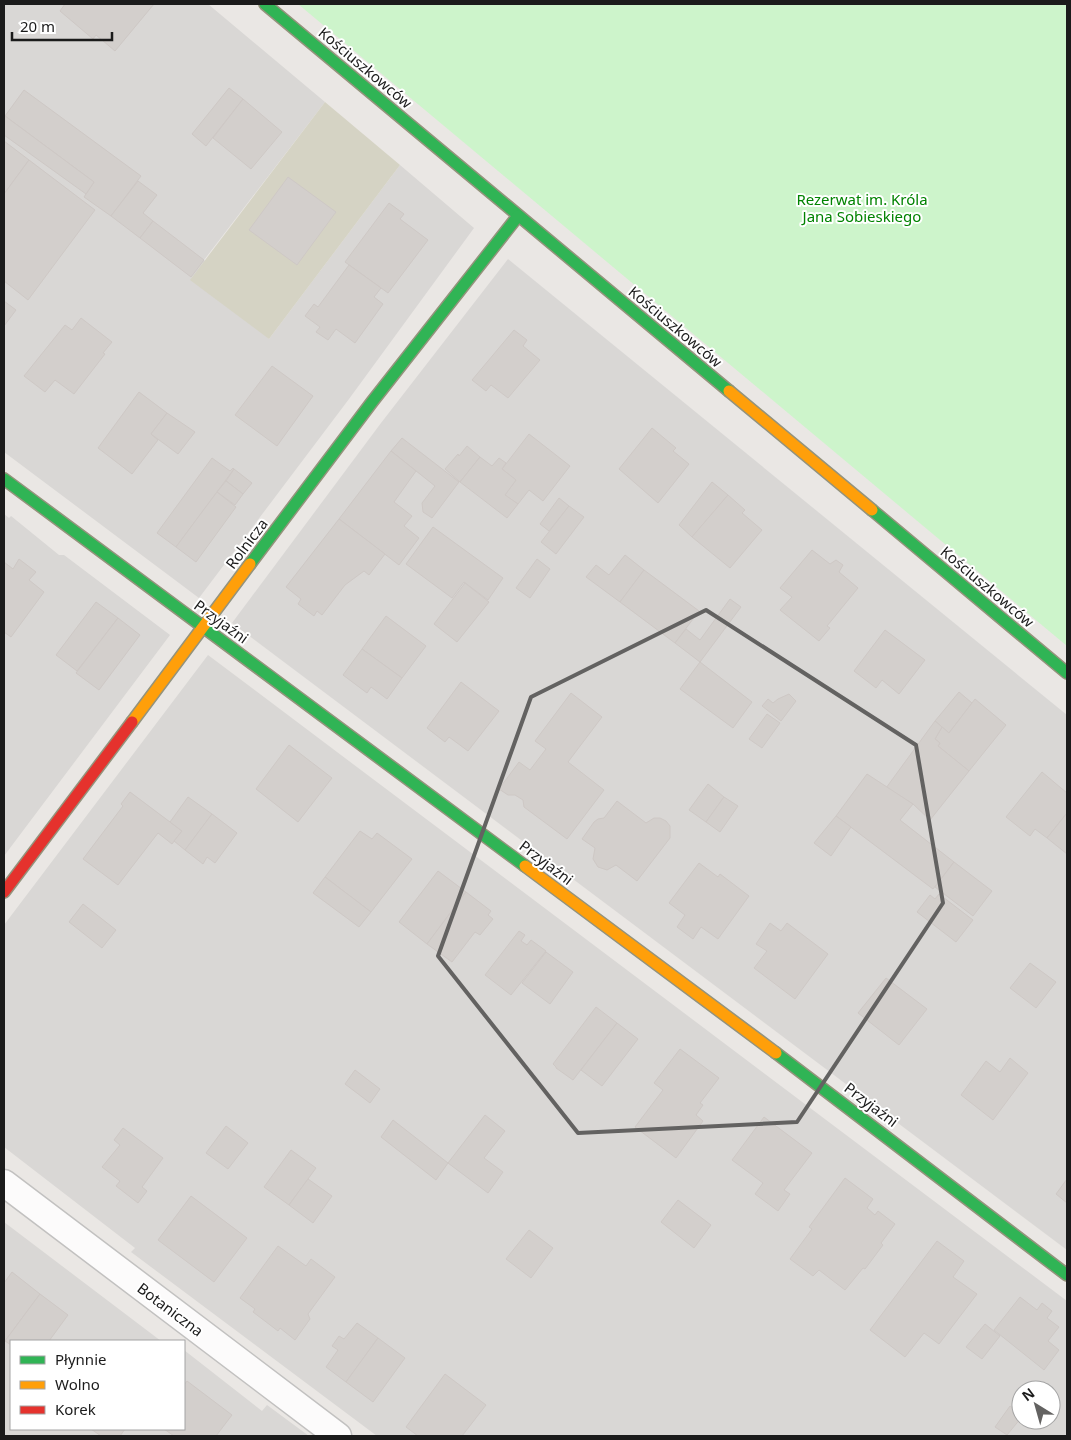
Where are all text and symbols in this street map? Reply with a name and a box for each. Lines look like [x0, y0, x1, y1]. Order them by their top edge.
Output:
scale bar [12, 10, 112, 42]
text: 20 m [20, 16, 55, 36]
street label: Kościuszkowców [315, 22, 417, 112]
park label: Rezerwat im. Króla Jana Sobieskiego [796, 189, 928, 226]
street label: Kościuszkowców [625, 281, 727, 371]
street label: Rolnicza [221, 514, 272, 573]
street label: Kościuszkowców [937, 541, 1039, 631]
street label: Przyjaźni [190, 595, 253, 648]
street label: Przyjaźni [516, 835, 578, 889]
street label: Przyjaźni [841, 1077, 903, 1131]
street label: Botaniczna [134, 1278, 208, 1341]
legend [10, 1340, 185, 1430]
text: Płynnie [55, 1349, 106, 1369]
text: Wolno [55, 1374, 100, 1394]
north arrow [1011, 1380, 1061, 1430]
text: N [1018, 1383, 1038, 1405]
text: Korek [55, 1399, 96, 1419]

